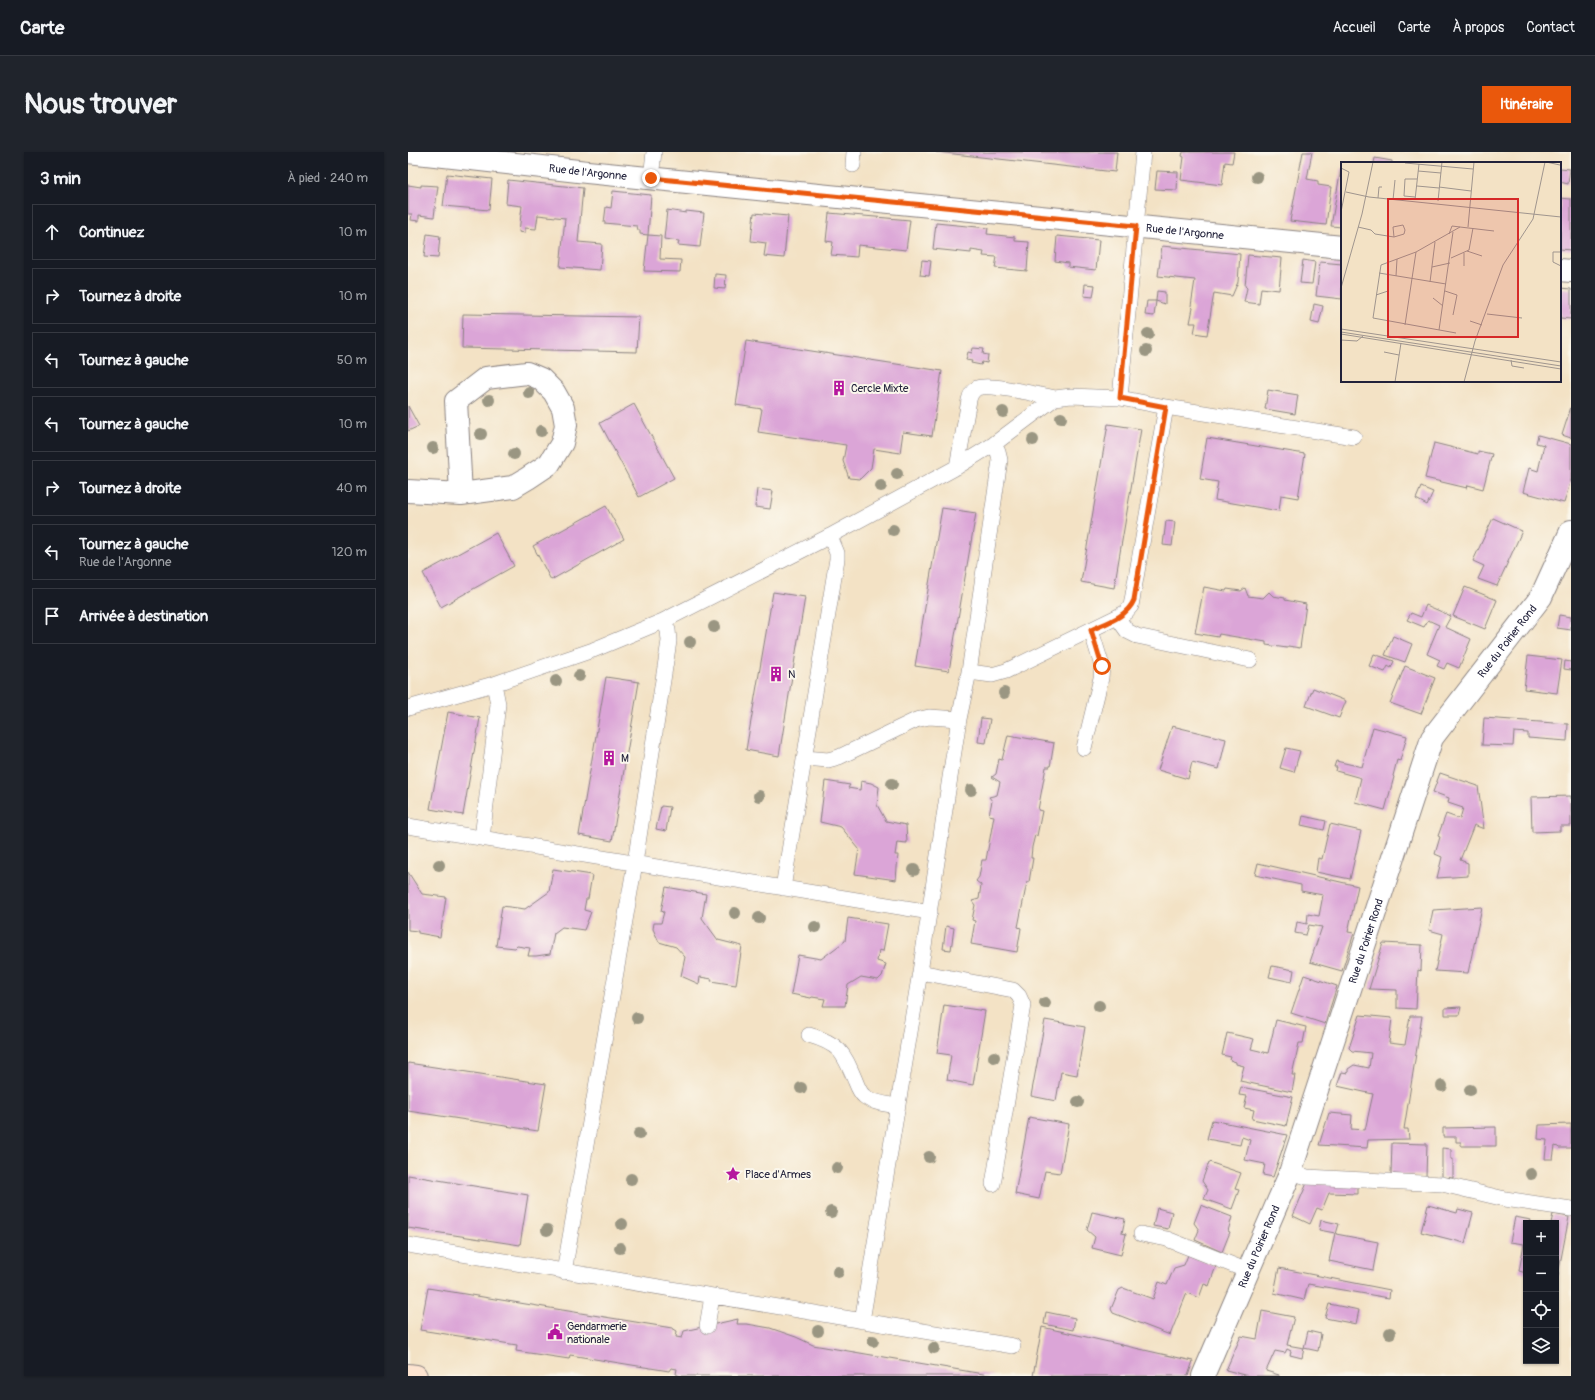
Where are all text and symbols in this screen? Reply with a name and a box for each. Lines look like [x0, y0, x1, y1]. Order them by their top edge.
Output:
text: Carte [20, 16, 64, 40]
text: Accueil [1333, 19, 1376, 36]
text: Carte [1398, 19, 1430, 36]
text: À propos [1452, 19, 1504, 36]
text: Contact [1526, 19, 1575, 36]
button: Itinéraire [1482, 86, 1571, 123]
text: Nous trouver [24, 87, 177, 122]
street label: Rue de l'Argonne [548, 162, 628, 183]
inset map [1341, 162, 1561, 382]
text: 3 min [40, 168, 81, 189]
route end [642, 169, 660, 187]
text: À pied · 240 m [287, 170, 368, 186]
icon: ahead [41, 221, 63, 243]
street label: Rue de l'Argonne [1145, 222, 1225, 242]
text: Continuez [79, 223, 144, 242]
text: 10 m [339, 224, 367, 240]
icon: right [41, 285, 63, 307]
text: Tournez à droite [79, 287, 181, 306]
text: 10 m [339, 288, 367, 304]
icon: left [41, 349, 63, 371]
text: Tournez à gauche [79, 351, 189, 370]
text: 50 m [337, 352, 367, 368]
building icon: Cercle Mixte [830, 379, 848, 397]
place label: Cercle Mixte [851, 382, 909, 395]
icon: left [41, 413, 63, 435]
text: Tournez à gauche [79, 415, 189, 434]
text: 10 m [339, 416, 367, 432]
icon: right [41, 477, 63, 499]
text: Tournez à droite [79, 479, 181, 498]
text: 40 m [336, 480, 367, 496]
text: Tournez à gauche [79, 535, 189, 554]
icon: left [41, 541, 63, 563]
text: 120 m [331, 544, 367, 560]
text: Rue de l'Argonne [79, 554, 171, 570]
street label: Rue du Poirier Rond [1475, 602, 1540, 680]
icon: arrive [41, 605, 63, 627]
text: Arrivée à destination [79, 607, 208, 626]
route start [1093, 657, 1111, 675]
building icon: N [767, 665, 785, 683]
place label: N [788, 668, 795, 681]
building icon: M [600, 749, 618, 767]
place label: M [621, 752, 629, 765]
street label: Rue du Poirier Rond [1346, 897, 1386, 985]
place icon: Place d'Armes [724, 1165, 742, 1183]
place label: Place d'Armes [745, 1168, 811, 1181]
street label: Rue du Poirier Rond [1236, 1203, 1283, 1290]
map controls [1523, 1220, 1559, 1364]
button: + [1523, 1220, 1559, 1256]
button: − [1523, 1256, 1559, 1292]
button: locate [1523, 1292, 1559, 1328]
place label: Gendarmerie nationale [567, 1320, 627, 1346]
public building icon: Gendarmerie nationale [546, 1323, 564, 1341]
button: layers [1523, 1328, 1559, 1364]

